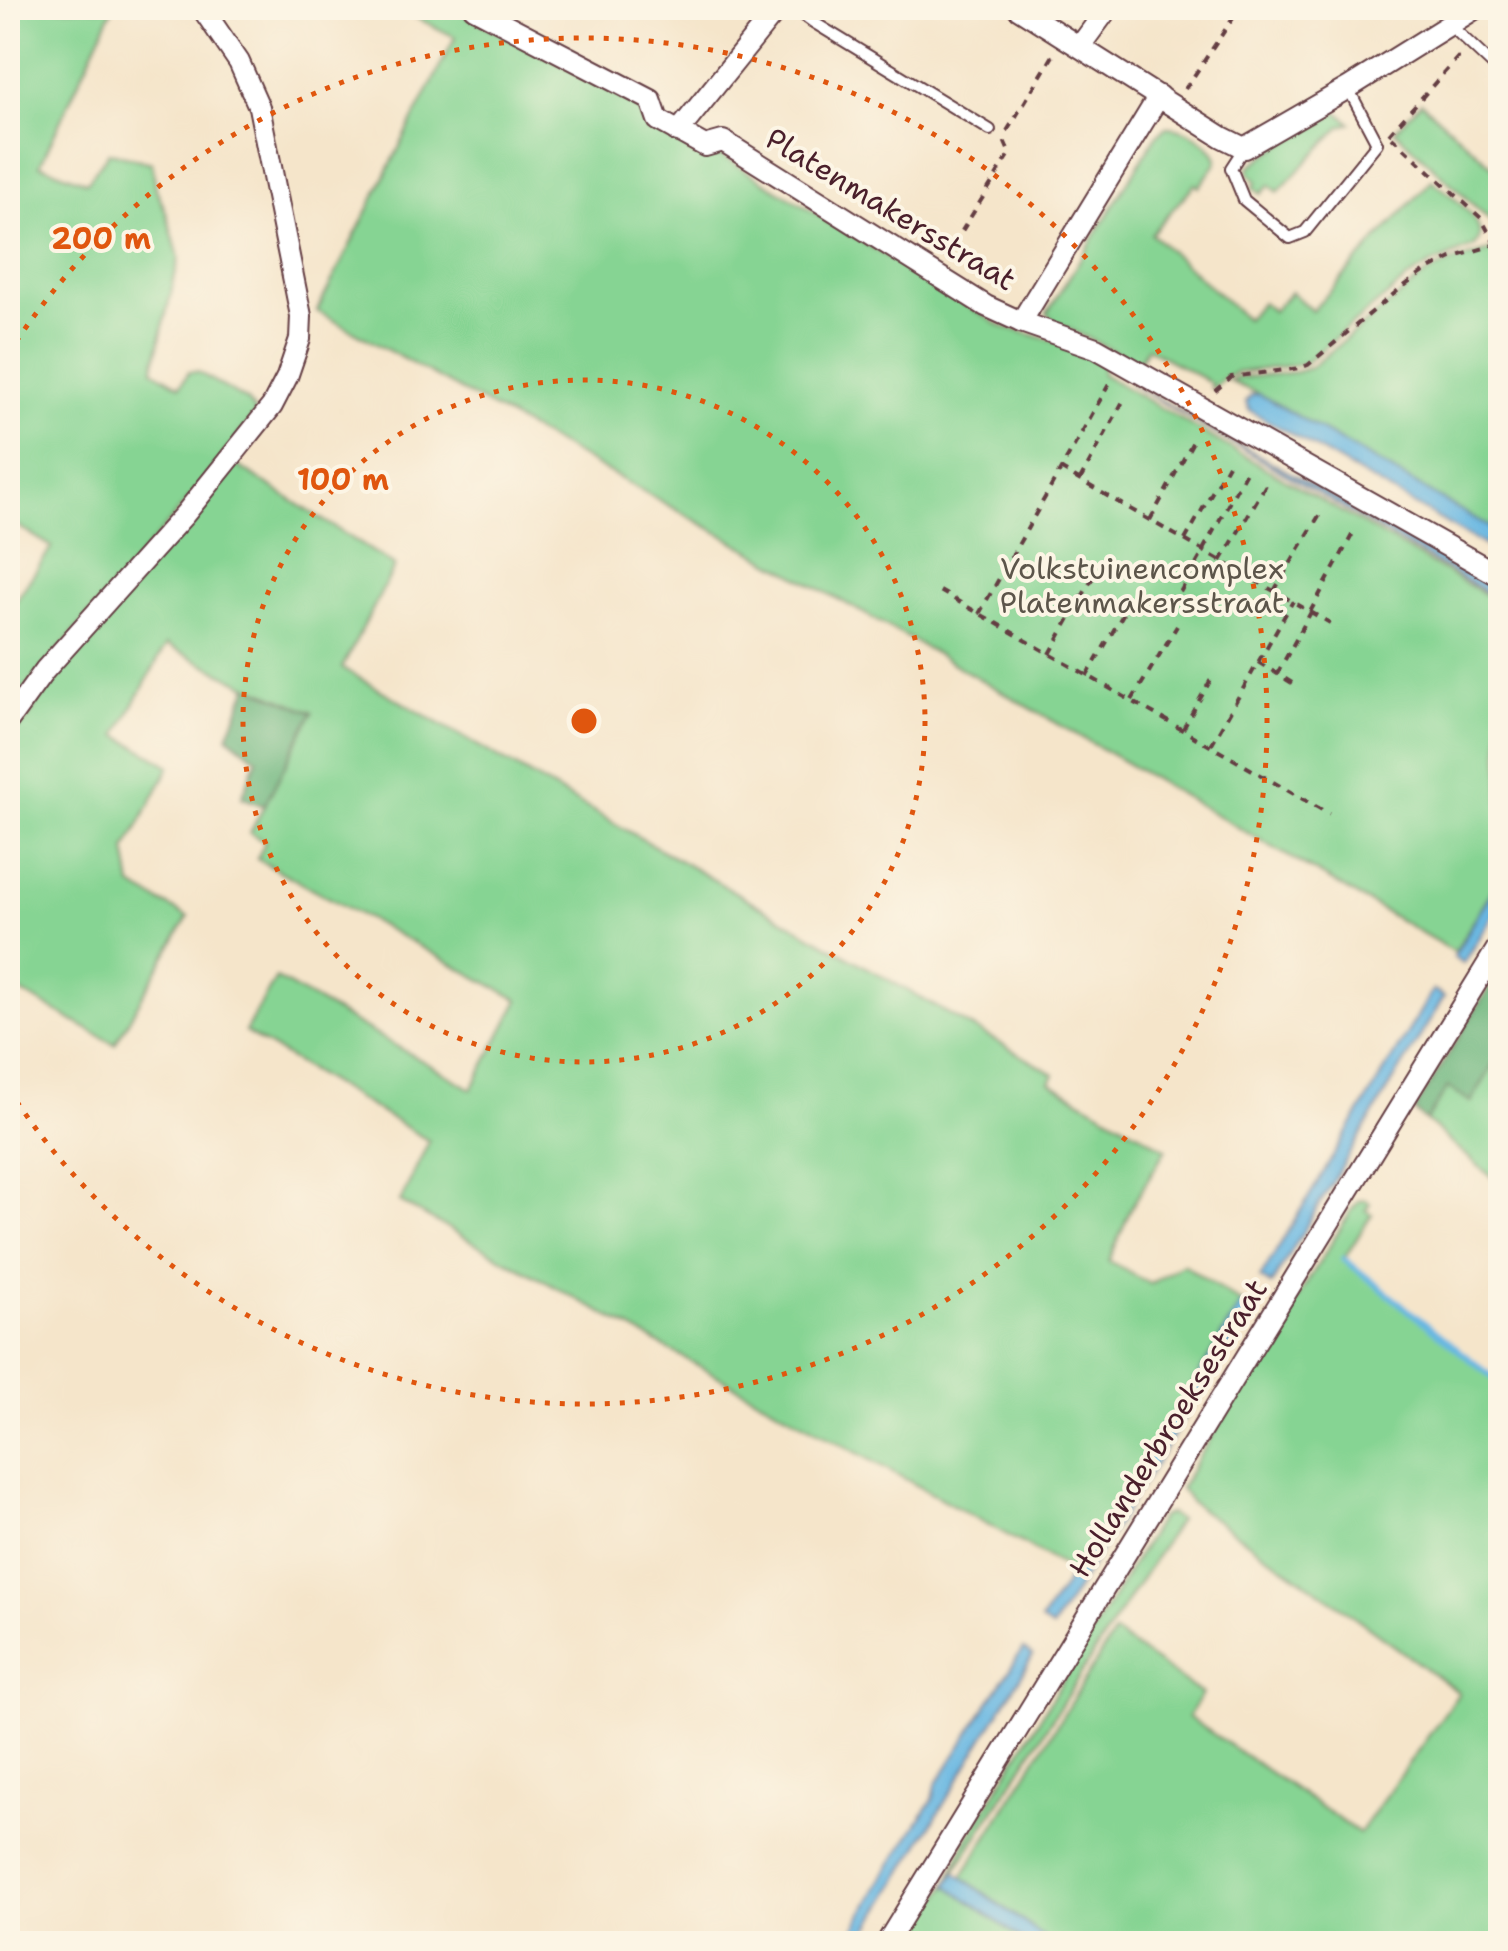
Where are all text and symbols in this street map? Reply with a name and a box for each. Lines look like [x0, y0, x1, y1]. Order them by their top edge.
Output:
street label: Platenmakersstraat [758, 118, 1024, 300]
text: 200 m [51, 218, 151, 259]
text: 100 m [297, 459, 389, 500]
park label: Volkstuinencomplex Platenmakersstraat [999, 548, 1285, 623]
centre of rings [566, 703, 602, 739]
street label: Hollanderbroeksestraat [1059, 1271, 1277, 1585]

